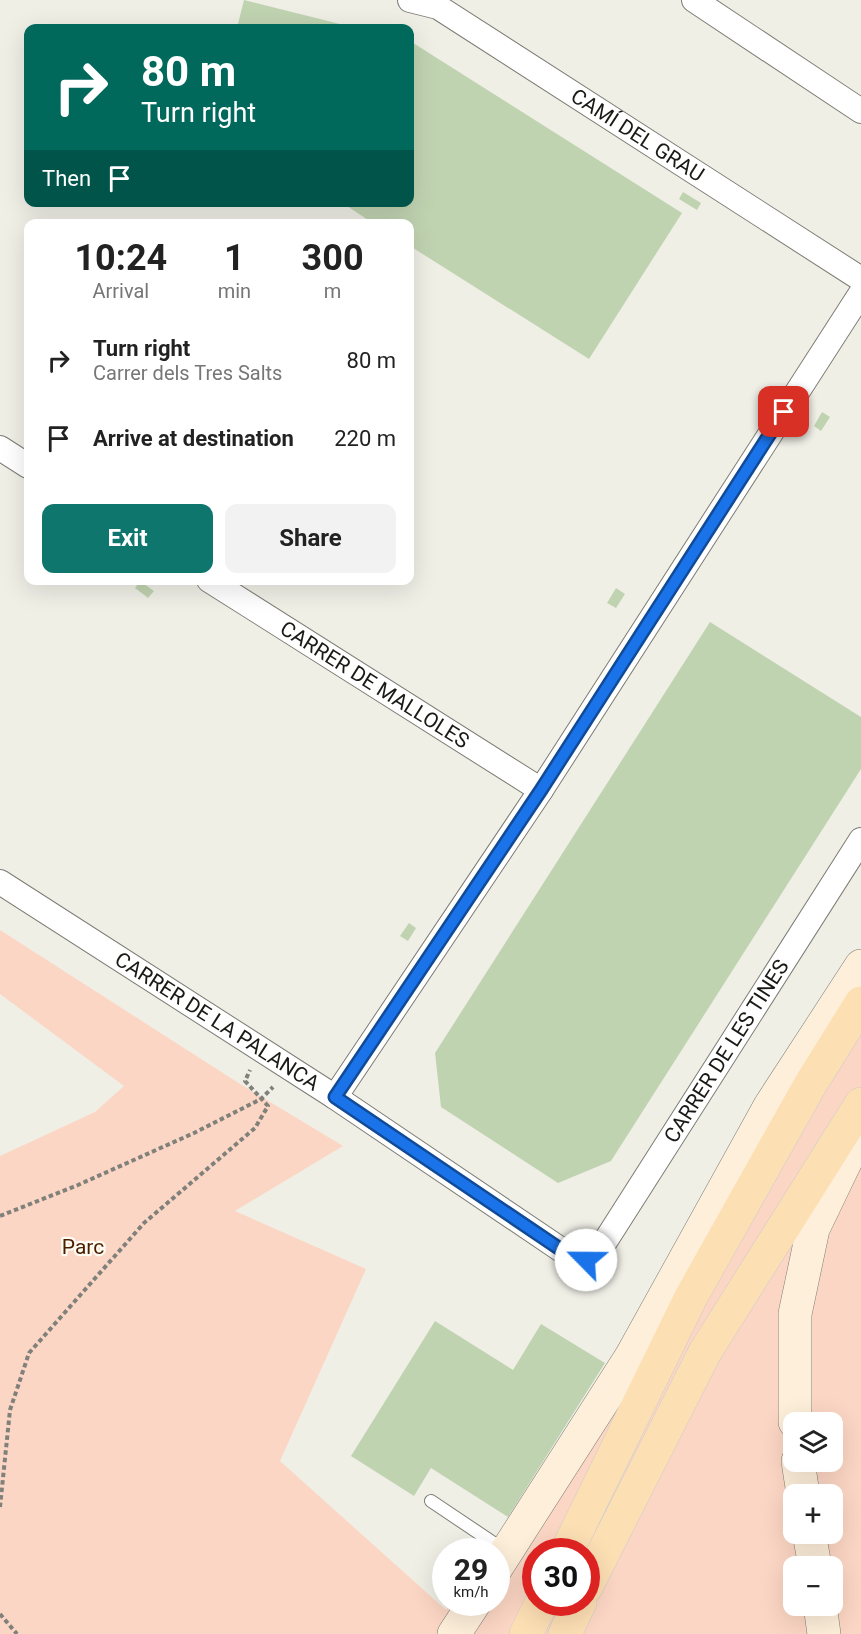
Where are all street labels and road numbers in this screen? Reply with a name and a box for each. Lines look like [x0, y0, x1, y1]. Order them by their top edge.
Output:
street label: CAMÍ DEL GRAU [566, 84, 708, 187]
street label: CARRER DE MALLOLES [276, 616, 473, 753]
street label: CARRER DE LA PALANCA [111, 947, 324, 1096]
street label: CARRER DE LES TINES [659, 955, 794, 1147]

